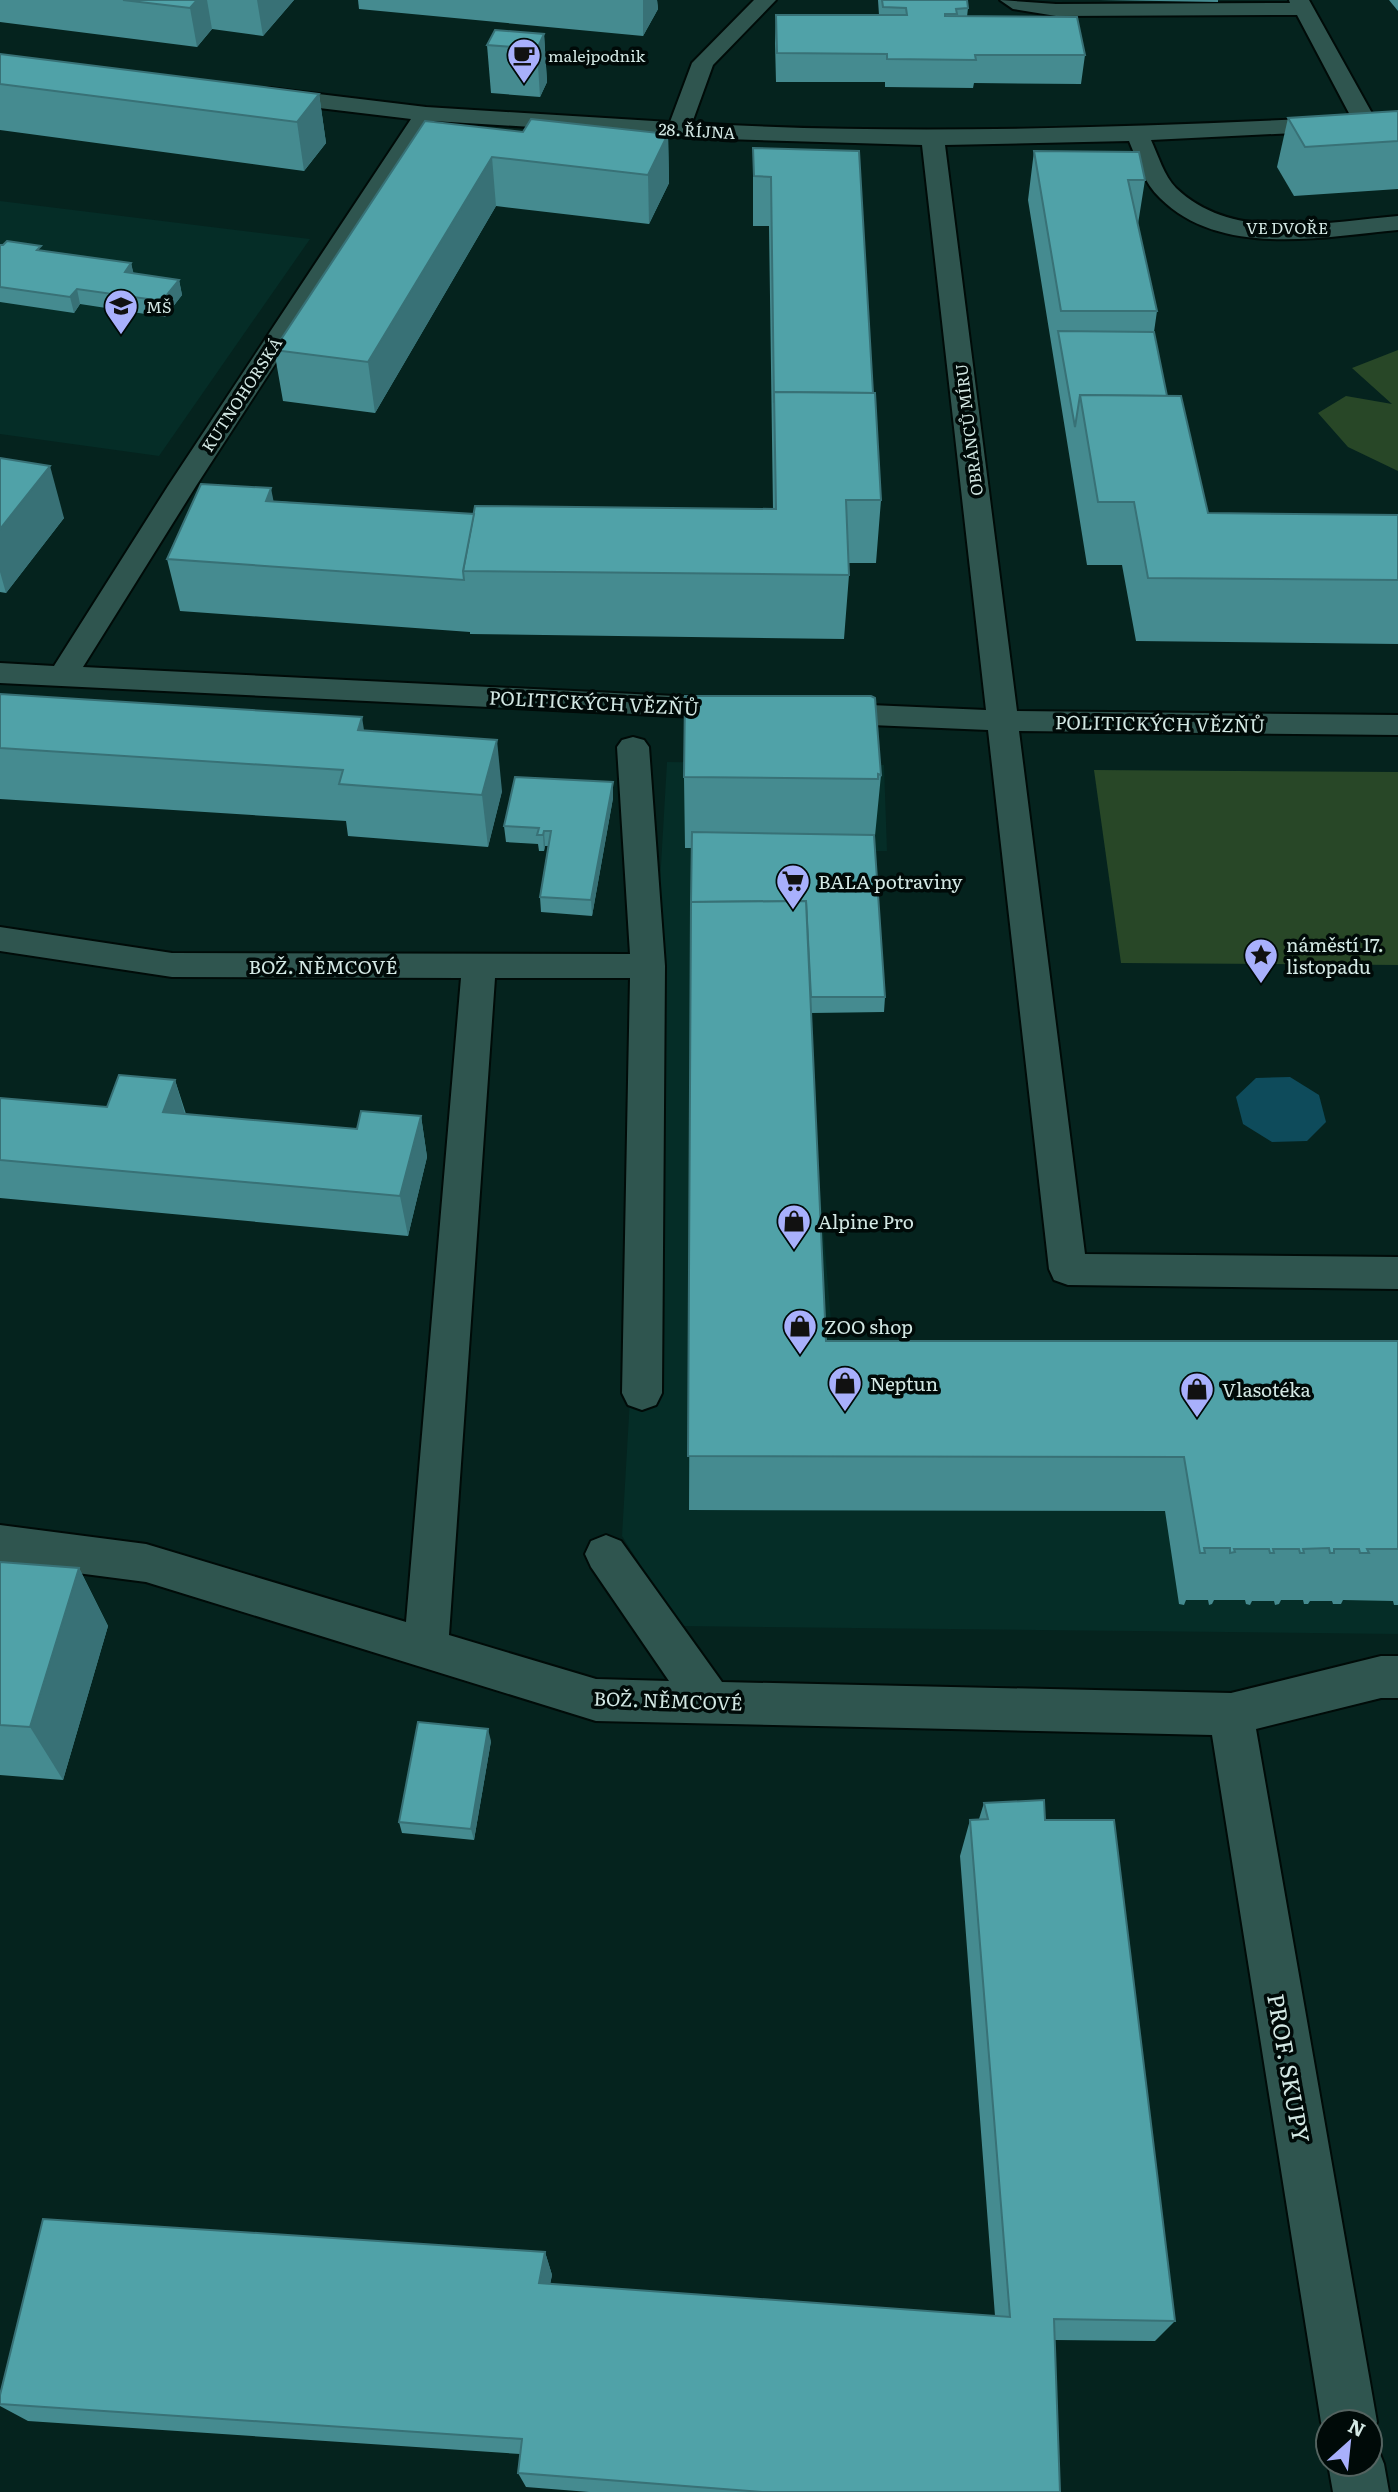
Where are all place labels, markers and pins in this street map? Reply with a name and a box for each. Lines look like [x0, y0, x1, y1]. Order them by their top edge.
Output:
cafe icon: malejpodnik [505, 36, 543, 85]
place label: malejpodnik [548, 43, 645, 67]
school or university icon: MŠ [102, 287, 140, 336]
place label: MŠ [146, 294, 172, 318]
supermarket icon: BALA potraviny [774, 862, 812, 911]
place label: BALA potraviny [818, 867, 963, 895]
place label: náměstí 17. listopadu [1286, 930, 1384, 980]
place icon: náměstí 17. listopadu [1242, 936, 1280, 985]
shop icon: Alpine Pro [775, 1202, 813, 1251]
place label: Alpine Pro [818, 1207, 914, 1235]
shop icon: ZOO shop [781, 1307, 819, 1356]
place label: ZOO shop [824, 1312, 913, 1340]
shop icon: Neptun [826, 1364, 864, 1413]
place label: Neptun [870, 1369, 938, 1397]
shop icon: Vlasotéka [1178, 1370, 1216, 1419]
place label: Vlasotéka [1222, 1375, 1312, 1403]

